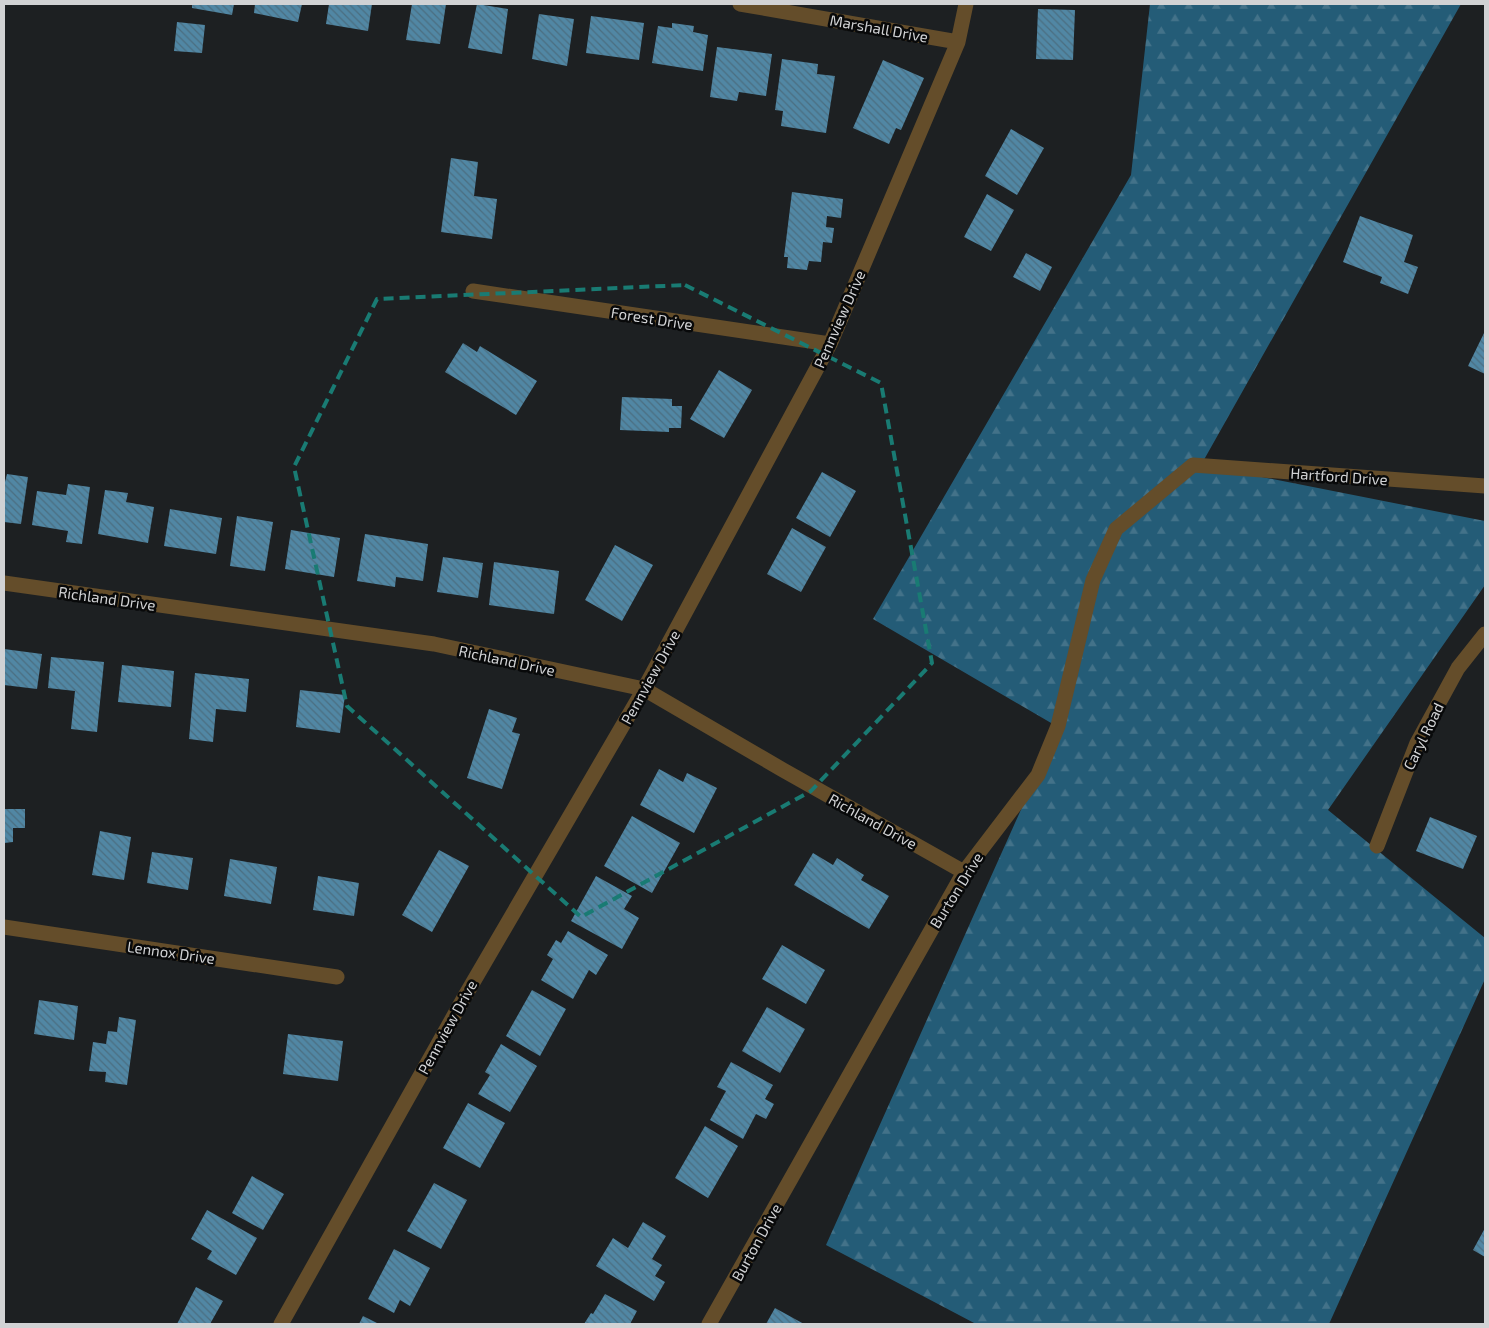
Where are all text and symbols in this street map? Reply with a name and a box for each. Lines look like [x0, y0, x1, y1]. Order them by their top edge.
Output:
street label: Marshall Drive [828, 11, 930, 45]
street label: Pennview Drive [809, 267, 869, 371]
street label: Forest Drive [610, 303, 694, 333]
street label: Hartford Drive [1290, 464, 1388, 488]
street label: Richland Drive [57, 582, 157, 614]
street label: Pennview Drive [617, 627, 683, 727]
street label: Richland Drive [457, 641, 557, 679]
street label: Caryl Road [1399, 699, 1447, 773]
street label: Richland Drive [826, 789, 920, 853]
street label: Burton Drive [926, 849, 986, 931]
street label: Lennox Drive [126, 937, 216, 967]
street label: Pennview Drive [414, 977, 480, 1077]
street label: Burton Drive [727, 1200, 785, 1284]

